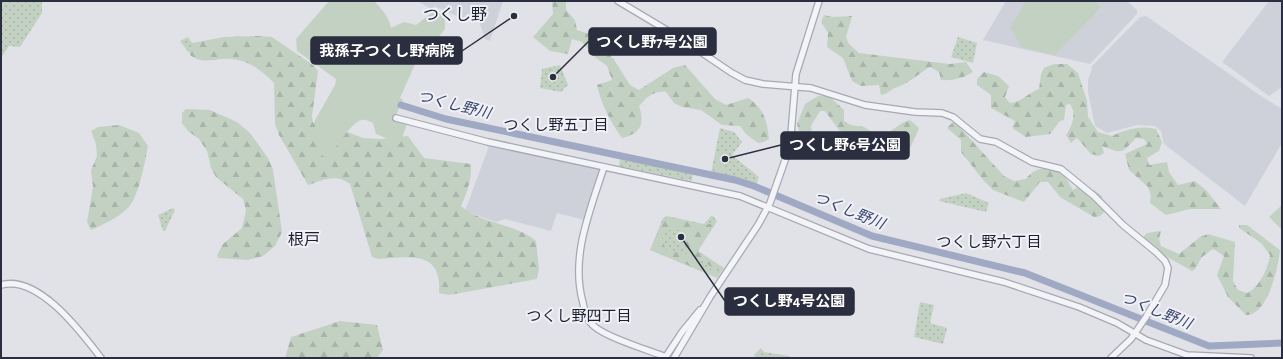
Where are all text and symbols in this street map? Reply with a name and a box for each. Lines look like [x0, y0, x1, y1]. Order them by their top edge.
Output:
district label: つくし野 [423, 6, 487, 23]
callout: つくし野7号公園 [589, 28, 716, 55]
text: つくし野7号公園 [596, 34, 708, 50]
callout: 我孫子つくし野病院 [311, 37, 462, 64]
text: 我孫子つくし野病院 [319, 43, 455, 59]
water label: つくし野川 [416, 88, 494, 122]
district label: つくし野五丁目 [503, 117, 609, 133]
callout: つくし野6号公園 [781, 132, 909, 159]
text: つくし野6号公園 [789, 137, 901, 153]
water label: つくし野川 [811, 189, 889, 233]
district label: 根戸 [288, 232, 320, 248]
district label: つくし野六丁目 [936, 234, 1042, 250]
callout: つくし野4号公園 [725, 288, 854, 315]
water label: つくし野川 [1118, 289, 1196, 333]
text: つくし野4号公園 [733, 293, 845, 309]
district label: つくし野四丁目 [526, 308, 632, 324]

